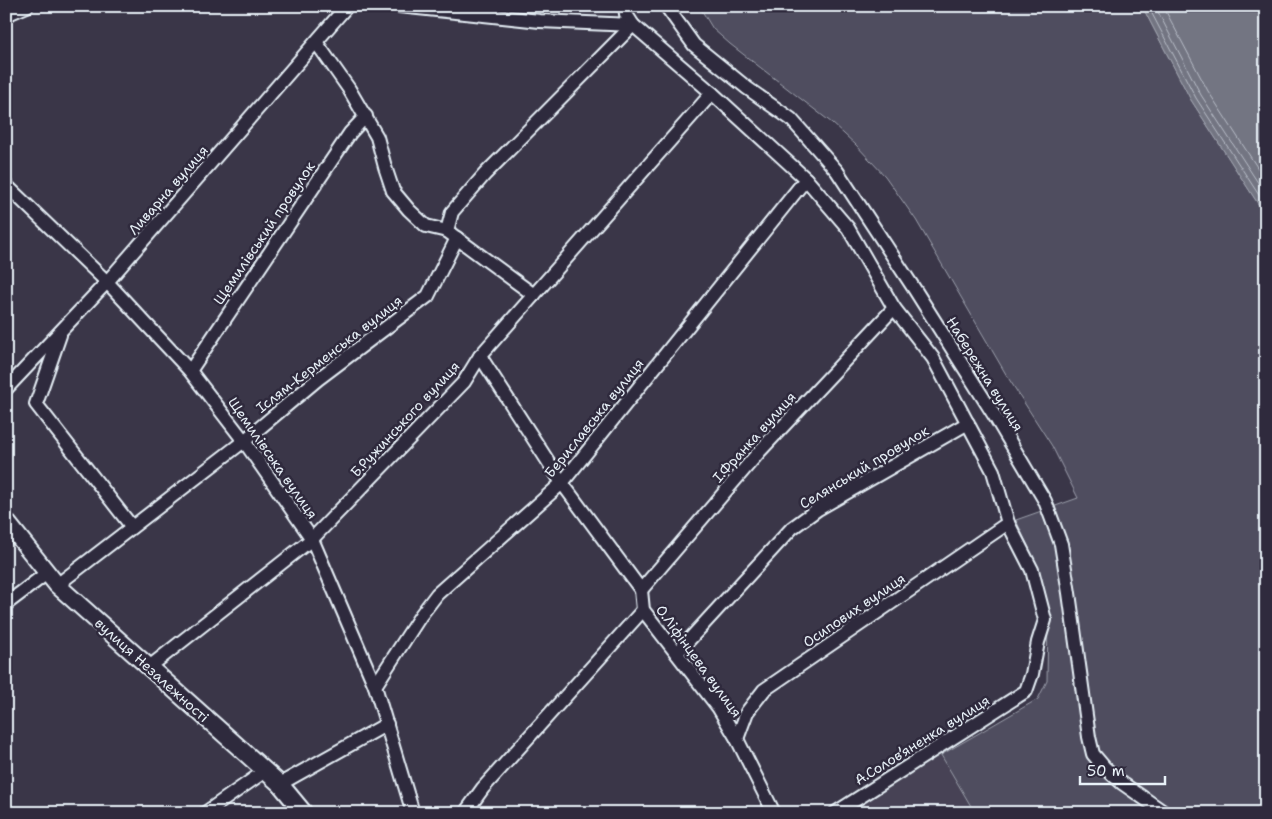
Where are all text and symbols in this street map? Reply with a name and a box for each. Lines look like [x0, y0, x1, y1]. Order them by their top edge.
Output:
street label: Ливарна вулиця [124, 142, 212, 238]
street label: Щемилівський провулок [209, 158, 319, 308]
street label: Іслям-Керменська вулиця [252, 291, 406, 417]
street label: Набережна вулиця [942, 313, 1028, 435]
street label: Бериславська вулиця [540, 355, 648, 481]
street label: Б.Ружинського вулиця [347, 357, 463, 481]
street label: І.Франка вулиця [708, 388, 800, 486]
street label: Щемилівська вулиця [224, 394, 322, 522]
street label: Селянський провулок [796, 421, 932, 513]
street label: Осипових вулиця [799, 569, 909, 651]
street label: О.Ліфінцева вулиця [652, 601, 746, 721]
street label: вулиця Незалежності [91, 614, 213, 726]
street label: А.Солов’яненка вулиця [851, 691, 993, 789]
scale bar [1080, 754, 1164, 786]
text: 50 m [1087, 761, 1125, 781]

